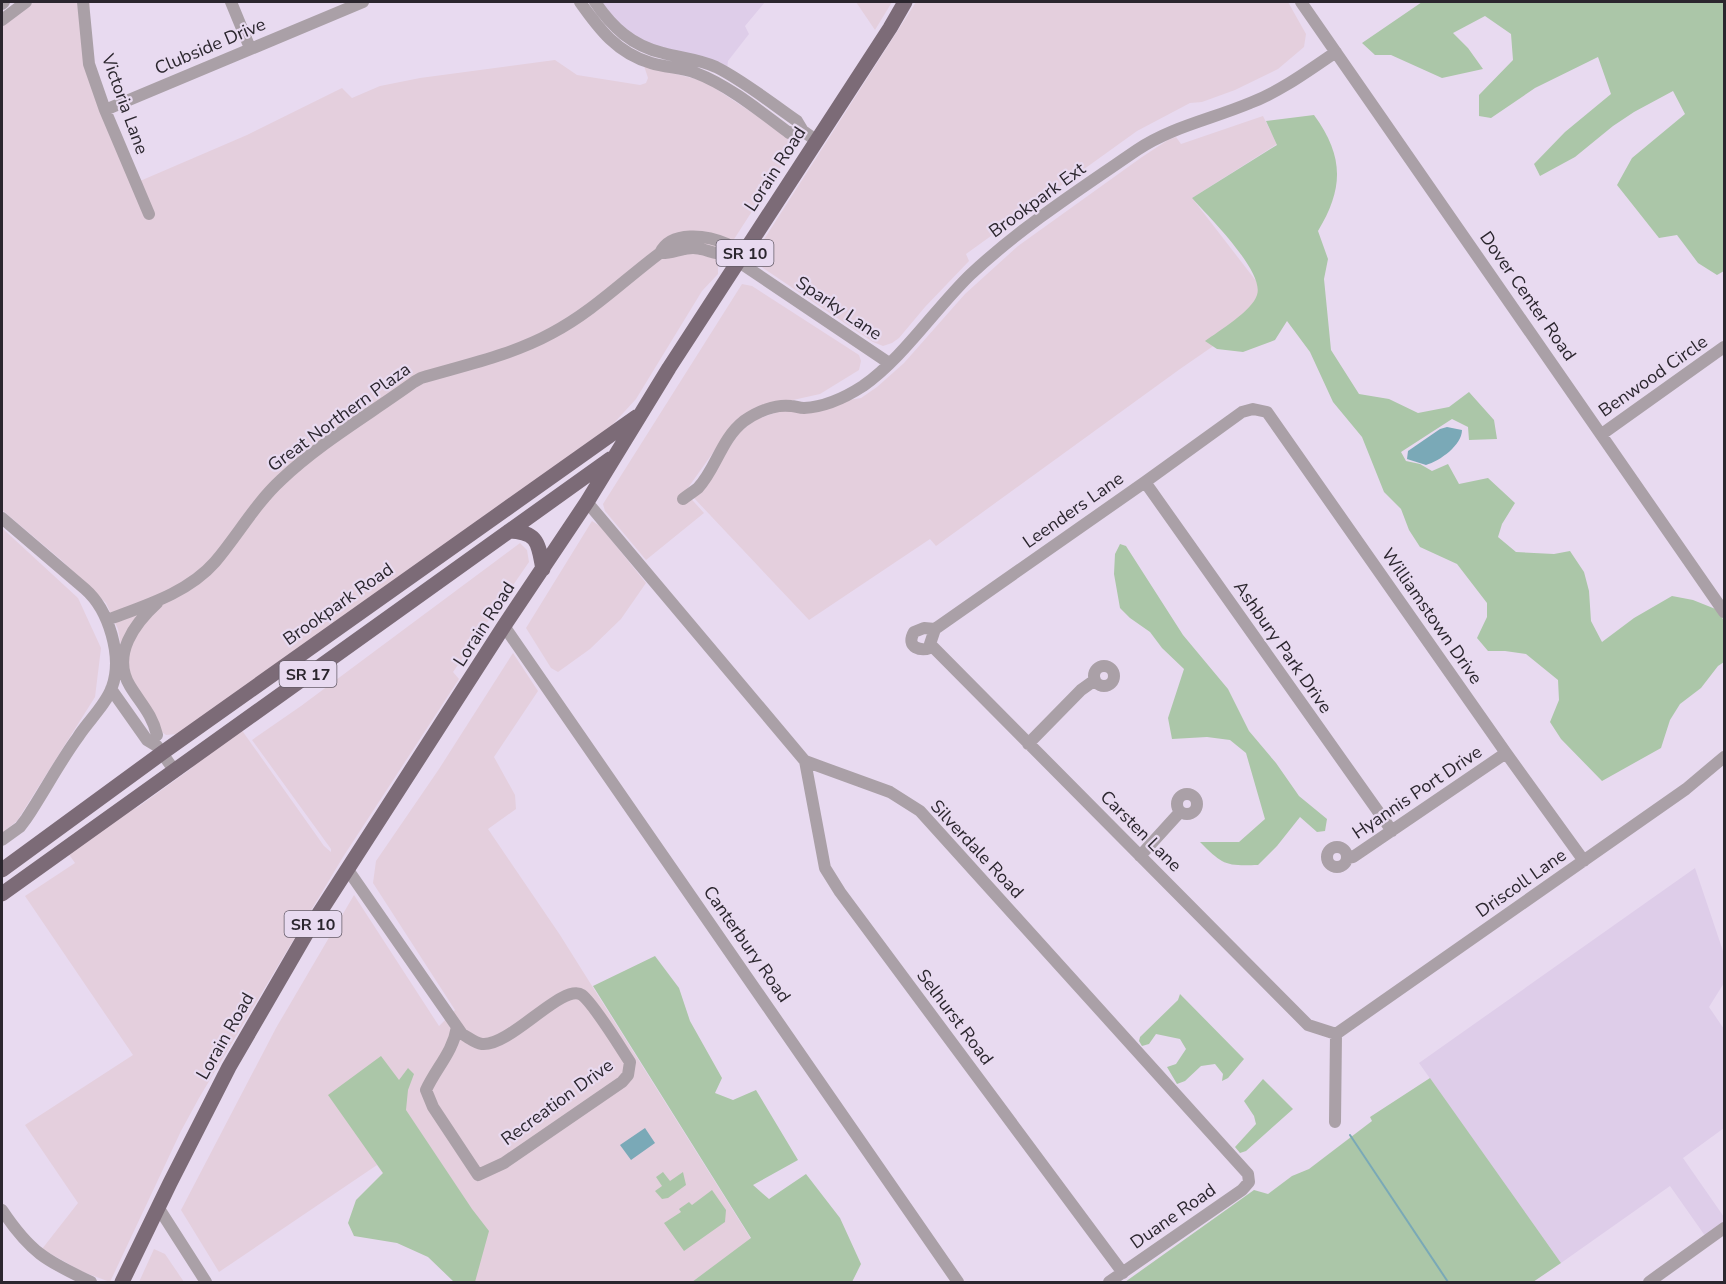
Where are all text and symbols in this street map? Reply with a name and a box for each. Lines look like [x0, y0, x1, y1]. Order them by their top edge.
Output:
street label: Clubside Drive [151, 12, 269, 80]
street label: Victoria Lane [95, 50, 154, 157]
street label: Lorain Road [739, 122, 811, 216]
street label: Brookpark Ext [984, 156, 1091, 243]
street label: Dover Center Road [1474, 226, 1582, 366]
road number: SR 10 [716, 240, 774, 266]
street label: Sparky Lane [791, 270, 887, 346]
street label: Benwood Circle [1594, 330, 1712, 422]
street label: Great Northern Plaza [263, 357, 415, 477]
street label: Leenders Lane [1018, 466, 1128, 554]
street label: Williamstown Drive [1376, 543, 1488, 689]
street label: Brookpark Road [278, 557, 398, 651]
street label: Ashbury Park Drive [1228, 576, 1338, 718]
street label: Lorain Road [448, 577, 520, 671]
road number: SR 17 [280, 661, 336, 687]
street label: Hyannis Port Drive [1347, 740, 1487, 844]
street label: Carsten Lane [1095, 785, 1187, 877]
street label: Silverdale Road [925, 794, 1029, 904]
street label: Driscoll Lane [1471, 843, 1571, 923]
street label: Canterbury Road [698, 881, 796, 1007]
road number: SR 10 [284, 911, 342, 937]
street label: Selhurst Road [911, 964, 999, 1070]
street label: Lorain Road [190, 988, 260, 1084]
street label: Recreation Drive [496, 1053, 618, 1151]
street label: Duane Road [1125, 1178, 1221, 1254]

